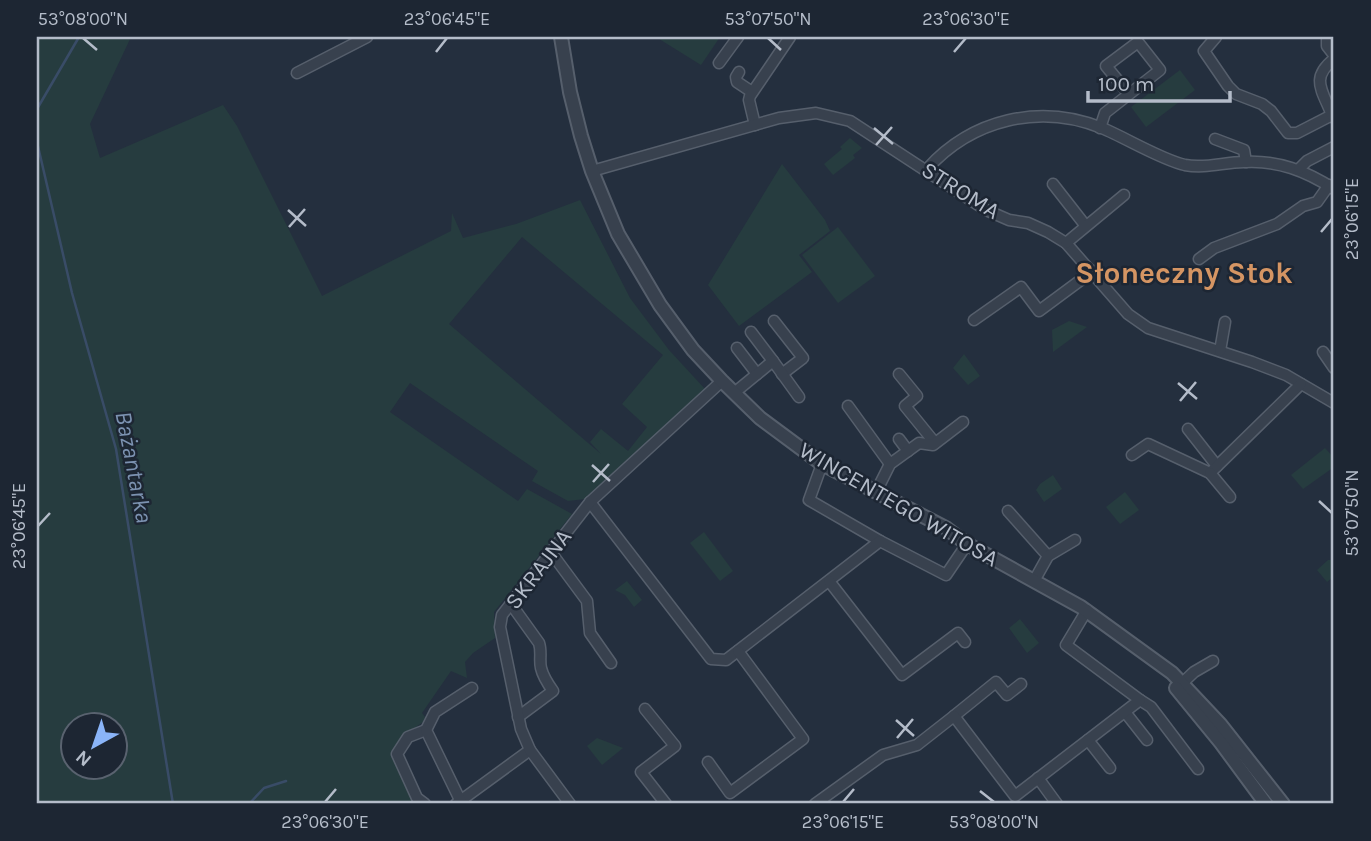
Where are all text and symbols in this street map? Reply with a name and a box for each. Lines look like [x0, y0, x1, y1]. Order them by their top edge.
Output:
text: 53°08'00"N [38, 8, 128, 30]
text: 23°06'45"E [404, 8, 490, 30]
text: 53°07'50"N [724, 8, 812, 30]
text: 23°06'30"E [922, 8, 1010, 30]
scale bar [1088, 60, 1229, 104]
text: 100 m [1098, 72, 1155, 96]
street label: STROMA [917, 156, 1005, 225]
text: 23°06'15"E [1341, 178, 1363, 260]
district label: Słoneczny Stok [1075, 255, 1293, 291]
water label: Bażantarka [109, 409, 159, 525]
street label: WINCENTEGO WITOSA [794, 436, 1003, 573]
text: 53°07'50"N [1341, 469, 1363, 557]
text: 23°06'45"E [8, 483, 30, 569]
street label: SKRAJNA [500, 524, 577, 615]
north arrow [60, 712, 130, 782]
text: N [71, 745, 96, 771]
text: 23°06'30"E [281, 811, 369, 833]
text: 23°06'15"E [802, 811, 884, 833]
text: 53°08'00"N [949, 811, 1039, 833]

